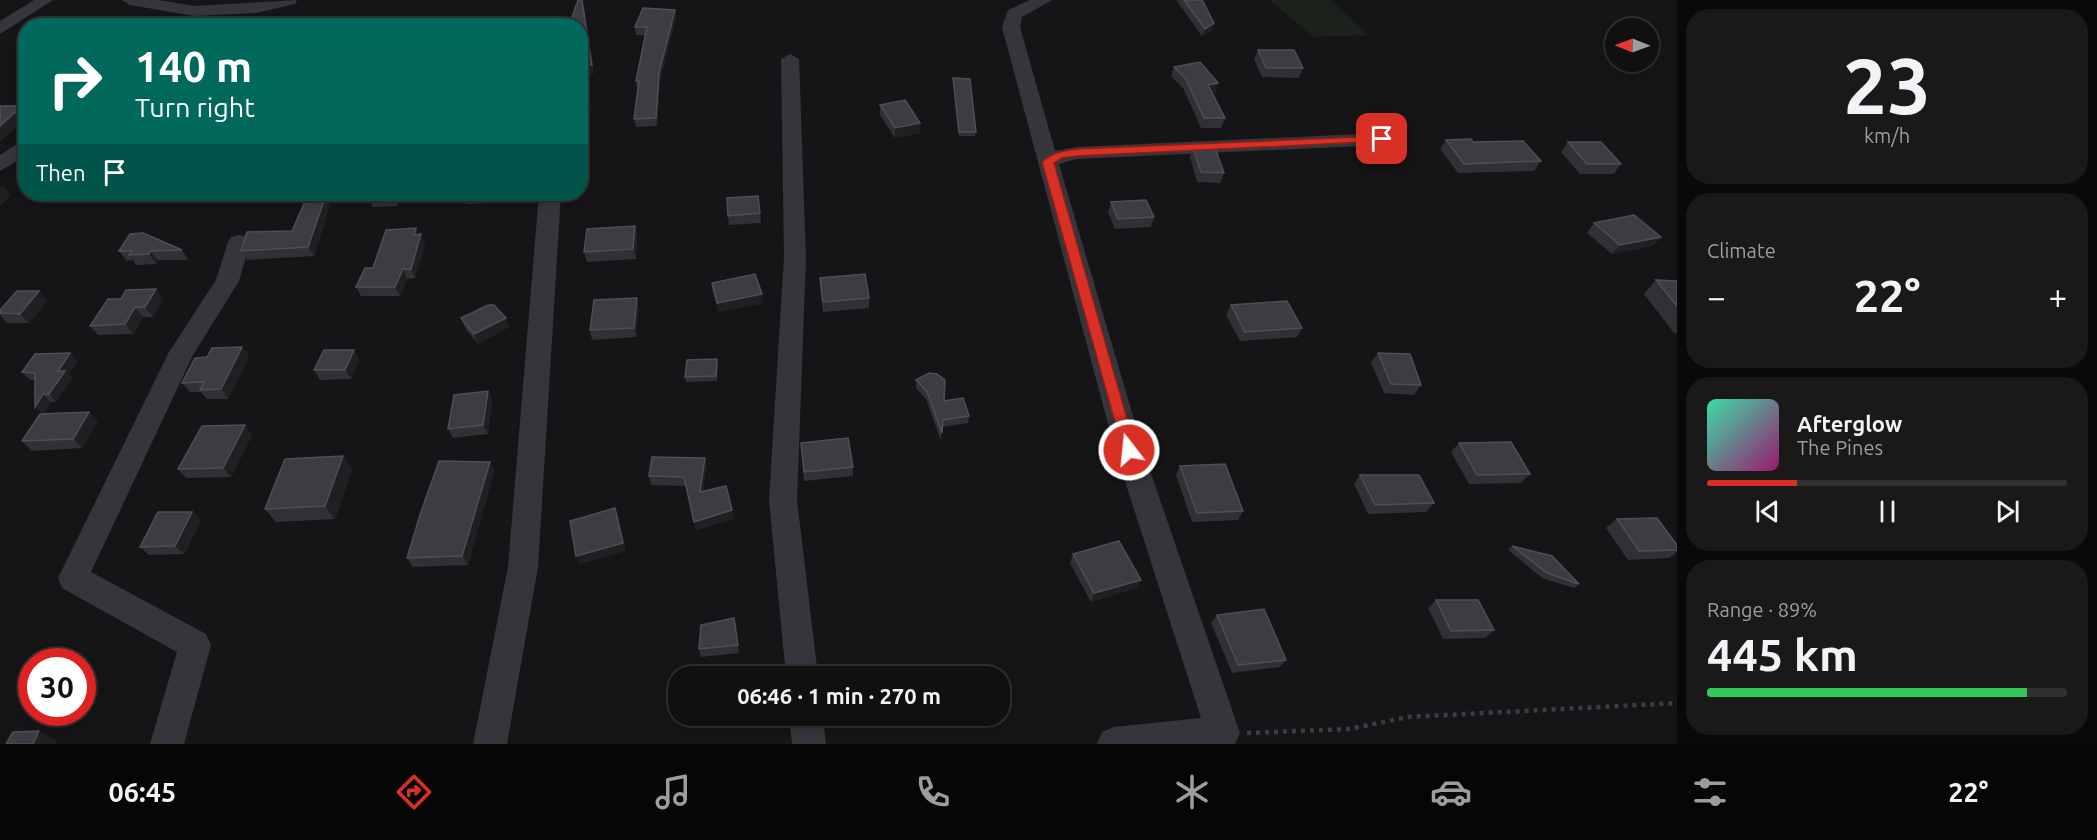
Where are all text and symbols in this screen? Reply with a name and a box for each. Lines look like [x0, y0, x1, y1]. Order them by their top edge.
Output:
north arrow [1605, 18, 1659, 72]
map controls [1605, 18, 1659, 72]
text: 23 [1843, 41, 1931, 129]
icon: right [36, 42, 114, 120]
text: 140 m [135, 43, 252, 90]
text: Turn right [135, 92, 255, 122]
pin [1356, 113, 1407, 164]
icon: arrive [1365, 122, 1398, 155]
text: km/h [1864, 124, 1910, 147]
icon: arrive [98, 156, 131, 189]
text: Then [36, 160, 86, 185]
text: Climate [1707, 239, 1776, 262]
text: 22° [1854, 270, 1920, 321]
text: − [1707, 278, 1726, 315]
text: + [2048, 278, 2067, 315]
text: Afterglow [1797, 411, 1902, 436]
position arrow [1097, 418, 1161, 482]
text: The Pines [1797, 436, 1883, 459]
icon: previous [1751, 495, 1784, 528]
icon: pause [1871, 495, 1904, 528]
icon: next [1991, 495, 2024, 528]
text: Range · 89% [1707, 598, 1817, 621]
text: 445 km [1707, 629, 1858, 680]
speed limit sign: 30 [18, 648, 96, 726]
text: 06:46 · 1 min · 270 m [737, 683, 941, 708]
icon: directions [393, 771, 435, 813]
icon: music [652, 771, 694, 813]
icon: phone [912, 771, 954, 813]
icon: climate [1171, 771, 1213, 813]
icon: car [1430, 771, 1472, 813]
icon: filters [1689, 771, 1731, 813]
text: 06:45 [109, 777, 176, 807]
text: 22° [1948, 777, 1988, 807]

